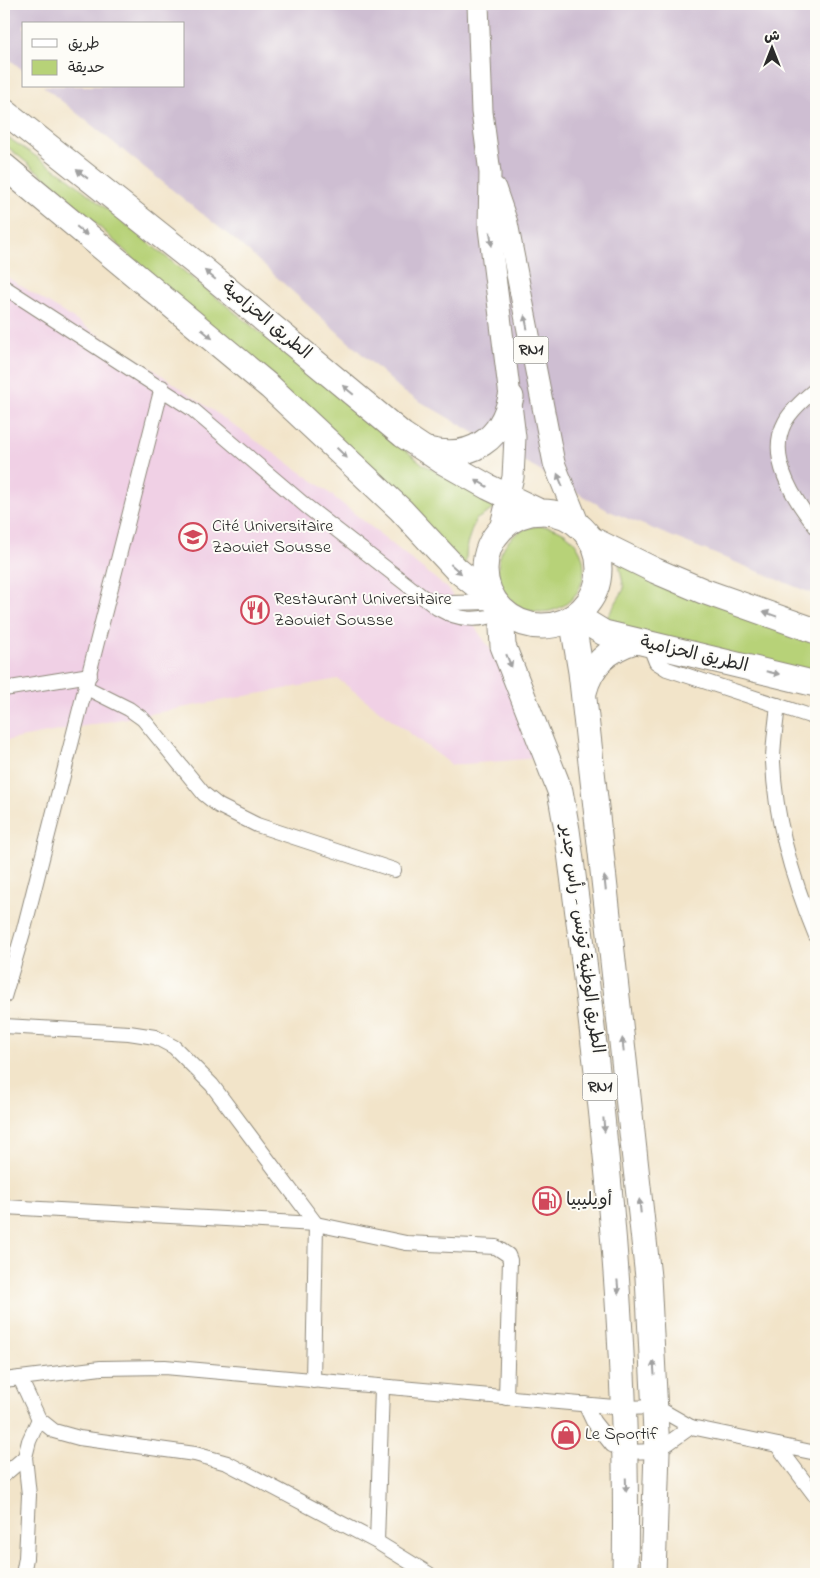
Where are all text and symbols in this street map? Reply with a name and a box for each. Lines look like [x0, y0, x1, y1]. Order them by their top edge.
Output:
legend [22, 22, 185, 88]
north arrow [748, 22, 798, 72]
text: ش [764, 26, 780, 47]
text: طريق [68, 33, 100, 55]
text: حديقة [68, 57, 105, 79]
one-way arrow [76, 168, 89, 179]
one-way arrow [75, 225, 88, 236]
one-way arrow [487, 232, 495, 248]
one-way arrow [203, 269, 216, 280]
street label: الطريق الحزامية [215, 276, 317, 366]
one-way arrow [521, 313, 529, 329]
one-way arrow [200, 329, 213, 340]
road number: RN1 [514, 336, 548, 364]
one-way arrow [342, 384, 355, 395]
one-way arrow [336, 447, 348, 459]
one-way arrow [556, 472, 564, 487]
one-way arrow [474, 478, 487, 487]
place label: Cité Universitaire Zaouiet Sousse [212, 514, 334, 561]
school or university icon: Cité Universitaire Zaouiet Sousse [178, 522, 208, 552]
one-way arrow [450, 563, 463, 574]
place label: Restaurant Universitaire Zaouiet Sousse [274, 587, 453, 634]
restaurant icon: Restaurant Universitaire Zaouiet Sousse [240, 595, 270, 625]
one-way arrow [763, 610, 778, 617]
street label: الطريق الحزامية [637, 630, 751, 680]
one-way arrow [506, 653, 513, 668]
one-way arrow [765, 669, 780, 677]
street label: الطريق الوطنية تونس - رأس جدير [552, 821, 610, 1055]
one-way arrow [600, 875, 608, 891]
one-way arrow [619, 1036, 627, 1052]
road number: RN1 [582, 1074, 618, 1100]
one-way arrow [600, 1118, 608, 1134]
fuel station icon: أويليبيا [532, 1186, 562, 1216]
place label: أويليبيا [566, 1188, 613, 1214]
one-way arrow [636, 1198, 644, 1214]
one-way arrow [614, 1280, 622, 1296]
one-way arrow [649, 1360, 657, 1376]
shop icon: Le Sportif [551, 1420, 581, 1450]
place label: Le Sportif [585, 1422, 659, 1448]
one-way arrow [622, 1477, 630, 1493]

